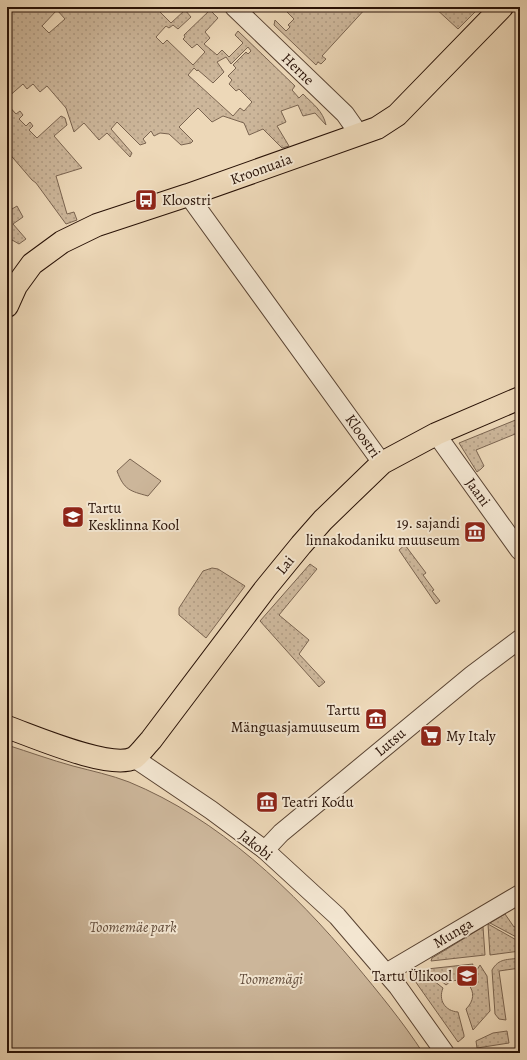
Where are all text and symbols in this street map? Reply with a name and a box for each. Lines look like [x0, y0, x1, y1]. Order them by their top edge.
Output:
street label: Herne [277, 48, 319, 90]
street label: Kroonuaia [227, 149, 295, 189]
bus stop icon: Kloostri [133, 187, 159, 213]
place label: Kloostri [162, 190, 211, 210]
street label: Kloostri [341, 410, 385, 462]
street label: Jaani [461, 474, 495, 510]
place label: Tartu Kesklinna Kool [88, 498, 179, 535]
school or university icon: Tartu Kesklinna Kool [60, 504, 86, 530]
place label: 19. sajandi linnakodaniku muuseum [306, 513, 461, 550]
museum icon: 19. sajandi linnakodaniku muuseum [462, 519, 488, 545]
street label: Lai [271, 551, 299, 579]
place label: Tartu Mänguasjamuuseum [231, 700, 361, 737]
museum icon: Tartu Mänguasjamuuseum [363, 706, 389, 732]
street label: Lutsu [370, 723, 410, 761]
supermarket icon: My Italy [418, 723, 444, 749]
place label: My Italy [446, 726, 496, 746]
museum icon: Teatri Kodu [254, 789, 280, 815]
place label: Teatri Kodu [282, 792, 354, 812]
street label: Jakobi [235, 825, 277, 865]
street label: Munga [429, 913, 477, 953]
park label: Toomemäe park [89, 917, 177, 937]
school or university icon: Tartu Ülikool [454, 963, 480, 989]
place label: Tartu Ülikool [372, 966, 452, 986]
park label: Toomemägi [239, 969, 303, 989]

